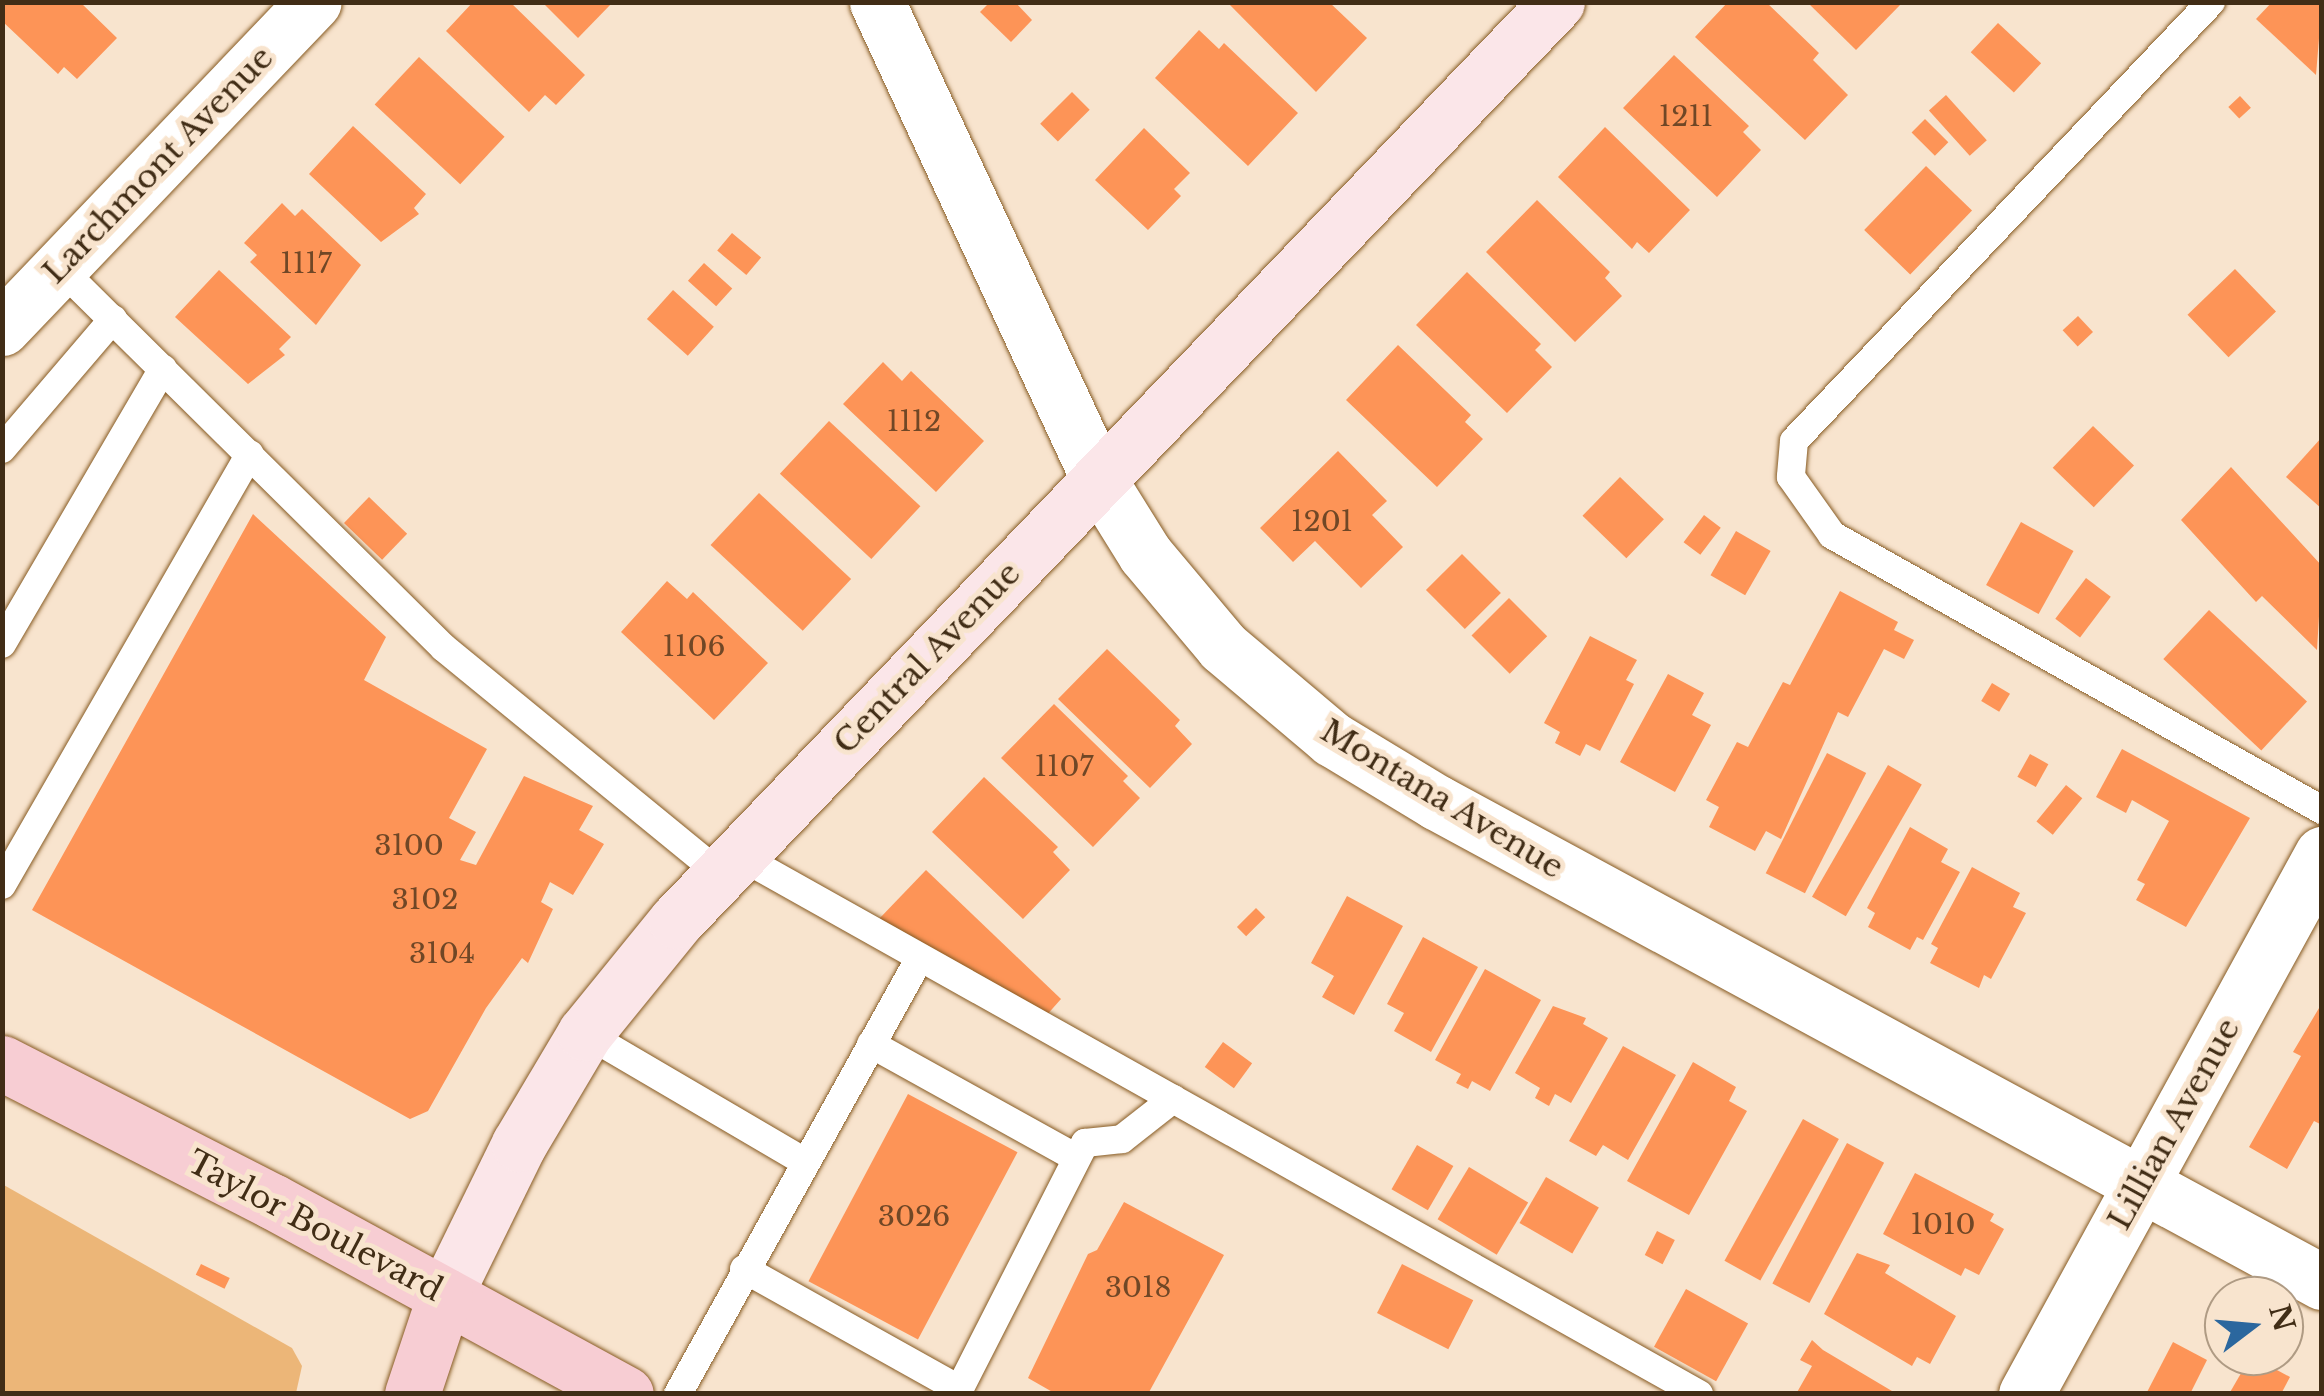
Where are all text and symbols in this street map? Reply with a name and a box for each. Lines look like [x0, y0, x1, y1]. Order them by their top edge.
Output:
street label: Larchmont Avenue [35, 38, 281, 292]
house number: 1211 [1659, 100, 1713, 134]
house number: 1117 [280, 247, 332, 281]
house number: 1112 [887, 405, 941, 439]
house number: 1201 [1291, 505, 1353, 539]
street label: Central Avenue [825, 554, 1029, 762]
house number: 1106 [663, 630, 725, 664]
street label: Montana Avenue [1313, 711, 1571, 887]
house number: 1107 [1034, 750, 1094, 784]
house number: 3100 [374, 829, 444, 863]
house number: 3102 [392, 883, 458, 917]
house number: 3104 [409, 937, 475, 971]
street label: Lillian Avenue [2100, 1011, 2248, 1237]
street label: Taylor Boulevard [181, 1142, 449, 1310]
house number: 3026 [878, 1200, 950, 1234]
house number: 1010 [1911, 1208, 1975, 1242]
house number: 3018 [1105, 1271, 1171, 1305]
north arrow [2204, 1276, 2304, 1376]
text: N [2261, 1301, 2302, 1336]

